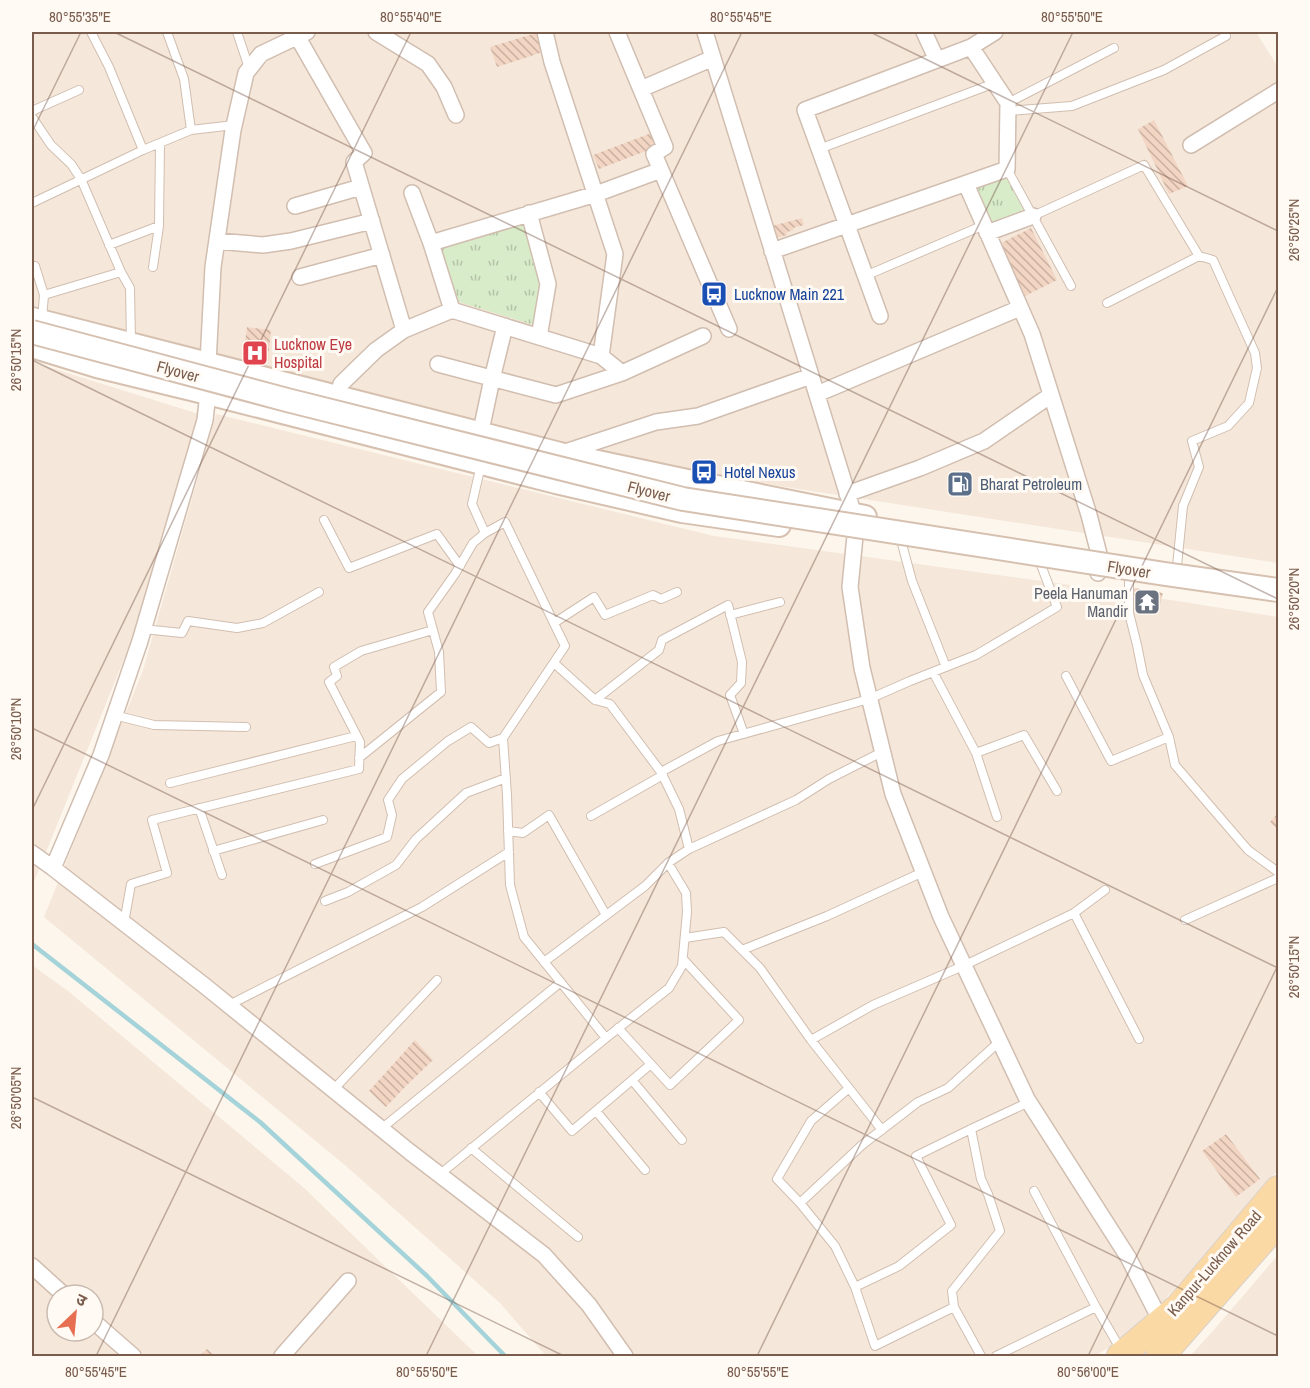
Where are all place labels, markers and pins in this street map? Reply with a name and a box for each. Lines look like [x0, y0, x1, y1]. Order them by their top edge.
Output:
bus stop icon: Lucknow Main 221 [699, 279, 729, 309]
place label: Lucknow Main 221 [734, 283, 845, 305]
place label: Lucknow Eye Hospital [274, 333, 352, 373]
hospital icon: Lucknow Eye Hospital [240, 338, 270, 368]
bus stop icon: Hotel Nexus [689, 457, 719, 487]
place label: Hotel Nexus [724, 461, 795, 483]
fuel station icon: Bharat Petroleum [945, 469, 975, 499]
place label: Bharat Petroleum [980, 473, 1082, 495]
place label: Peela Hanuman Mandir [1034, 582, 1129, 622]
temple icon: Peela Hanuman Mandir [1132, 587, 1162, 617]

